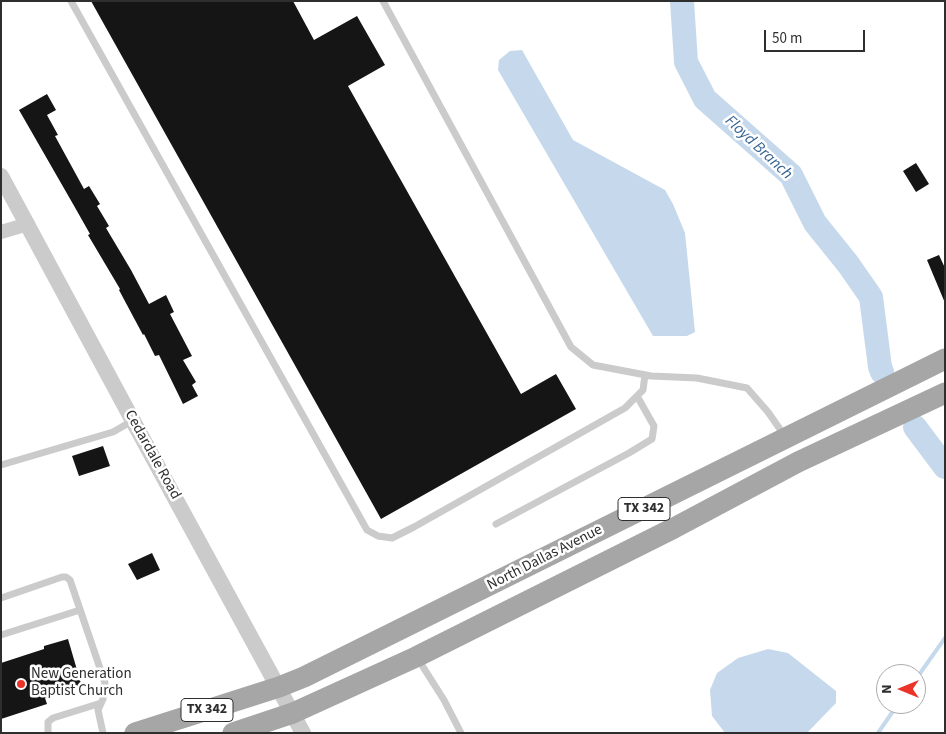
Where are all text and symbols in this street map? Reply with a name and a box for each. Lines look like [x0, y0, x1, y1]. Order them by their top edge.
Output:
scale bar [766, 20, 867, 52]
text: 50 m [772, 28, 802, 49]
water label: Floyd Branch [720, 112, 796, 184]
street label: Cedardale Road [120, 407, 184, 503]
road number: TX 342 [618, 498, 670, 520]
street label: North Dallas Avenue [484, 521, 606, 595]
north arrow [876, 664, 926, 714]
place label: New Generation Baptist Church [31, 666, 132, 701]
marker: New Generation Baptist Church [15, 678, 27, 690]
text: N [877, 684, 897, 694]
road number: TX 342 [181, 698, 233, 722]

